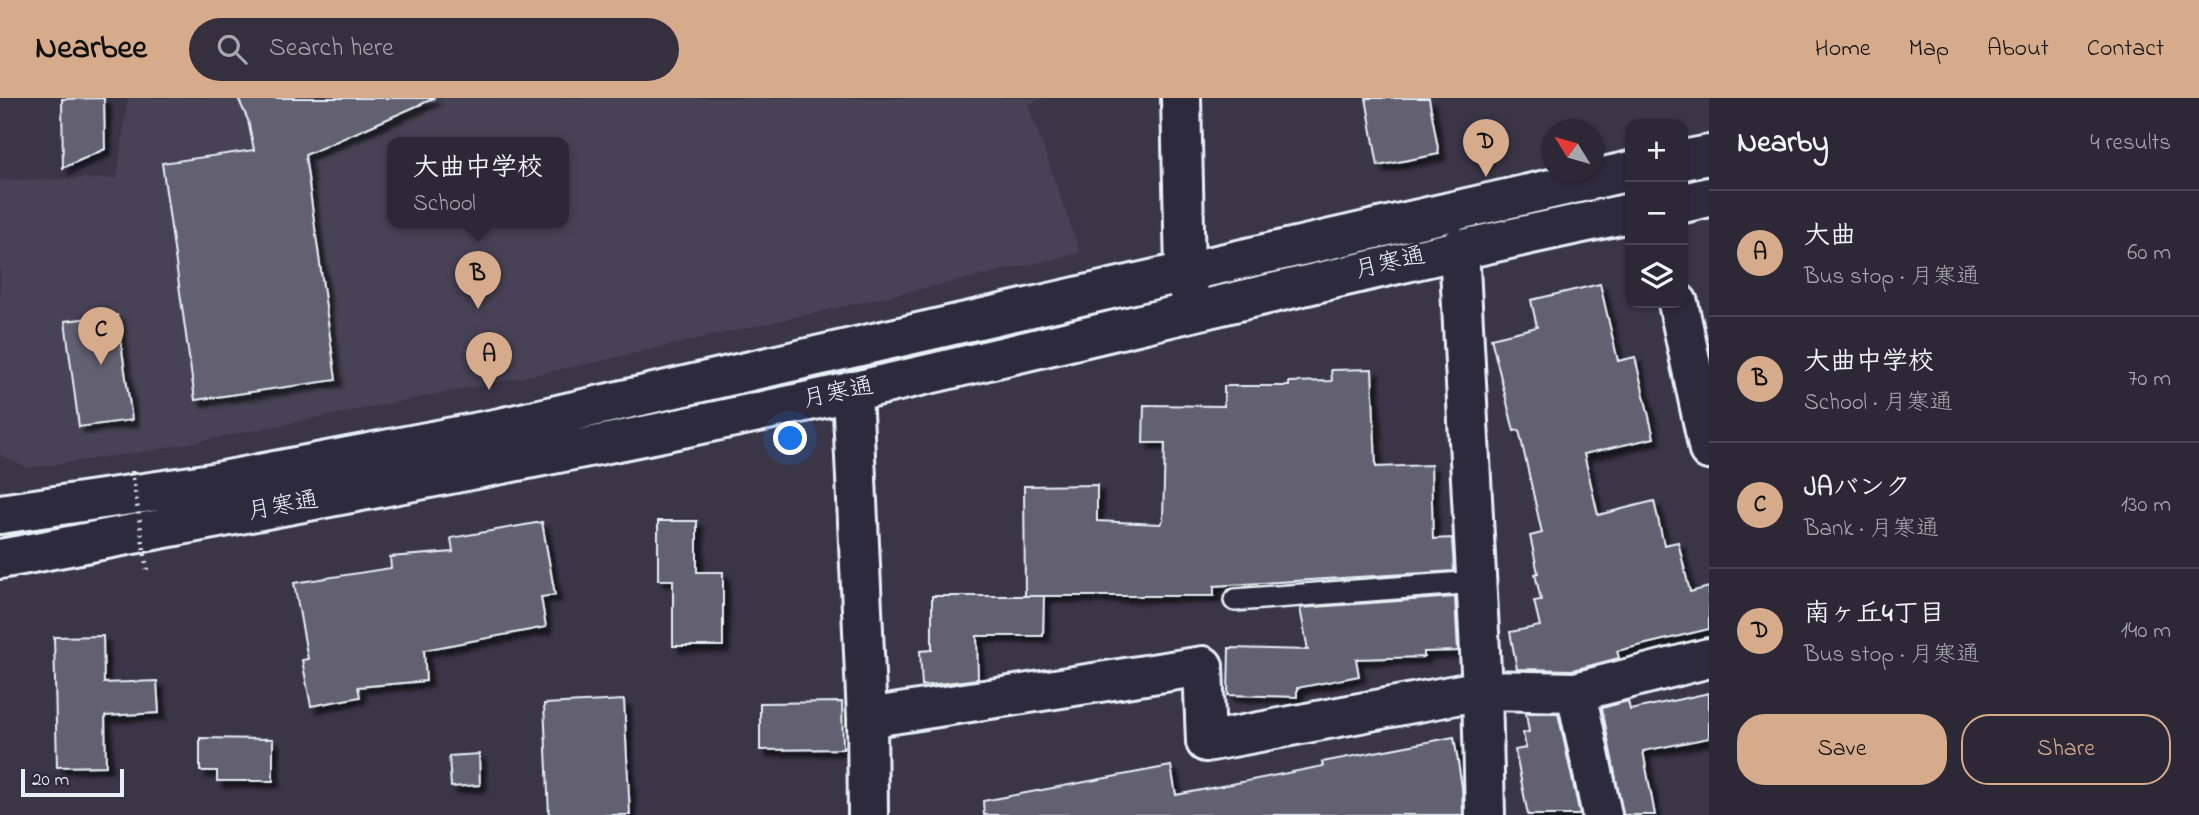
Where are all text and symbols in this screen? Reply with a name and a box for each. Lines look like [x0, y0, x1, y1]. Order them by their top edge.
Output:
search box [189, 18, 679, 81]
text: Nearbee [35, 25, 147, 73]
icon: search [213, 30, 251, 68]
text: Search here [269, 30, 394, 68]
text: Home [1815, 32, 1871, 67]
text: Map [1909, 32, 1949, 67]
text: About [1987, 32, 2049, 67]
text: Contact [2087, 32, 2164, 67]
pin: D [1463, 119, 1509, 177]
north arrow [1541, 119, 1604, 182]
map controls [1625, 119, 1688, 308]
button: + [1625, 119, 1688, 182]
text: Nearby [1737, 122, 1829, 166]
text: 4 results [2090, 127, 2171, 160]
popup [387, 137, 569, 228]
text: 大曲中学校 [413, 150, 543, 188]
button: − [1625, 182, 1688, 245]
text: School [413, 188, 476, 221]
text: 大曲 [1804, 218, 1856, 256]
text: A [1753, 237, 1767, 270]
text: 60 m [2127, 237, 2171, 270]
street label: 月寒通 [1351, 239, 1429, 289]
button: layers [1625, 245, 1688, 308]
pin: B [455, 251, 501, 309]
text: Bus stop · 月寒通 [1804, 261, 1979, 294]
pin: C [78, 307, 124, 365]
pin: A [466, 332, 512, 390]
text: 大曲中学校 [1804, 344, 1934, 382]
text: B [1752, 363, 1768, 396]
text: 70 m [2128, 363, 2171, 396]
street label: 月寒通 [799, 369, 877, 419]
text: School · 月寒通 [1804, 387, 1952, 420]
your location [773, 421, 807, 455]
text: JAバンク [1804, 470, 1911, 508]
street label: 月寒通 [245, 484, 321, 530]
text: C [1754, 489, 1766, 522]
text: 130 m [2121, 489, 2171, 522]
text: Bank · 月寒通 [1804, 513, 1939, 546]
text: 南ヶ丘4丁目 [1804, 596, 1945, 634]
text: D [1752, 615, 1768, 648]
text: 140 m [2121, 615, 2171, 648]
text: Bus stop · 月寒通 [1804, 639, 1979, 672]
button: Save [1737, 714, 1947, 785]
button: Share [1961, 714, 2171, 785]
scale bar [21, 766, 124, 798]
text: 20 m [32, 767, 69, 794]

